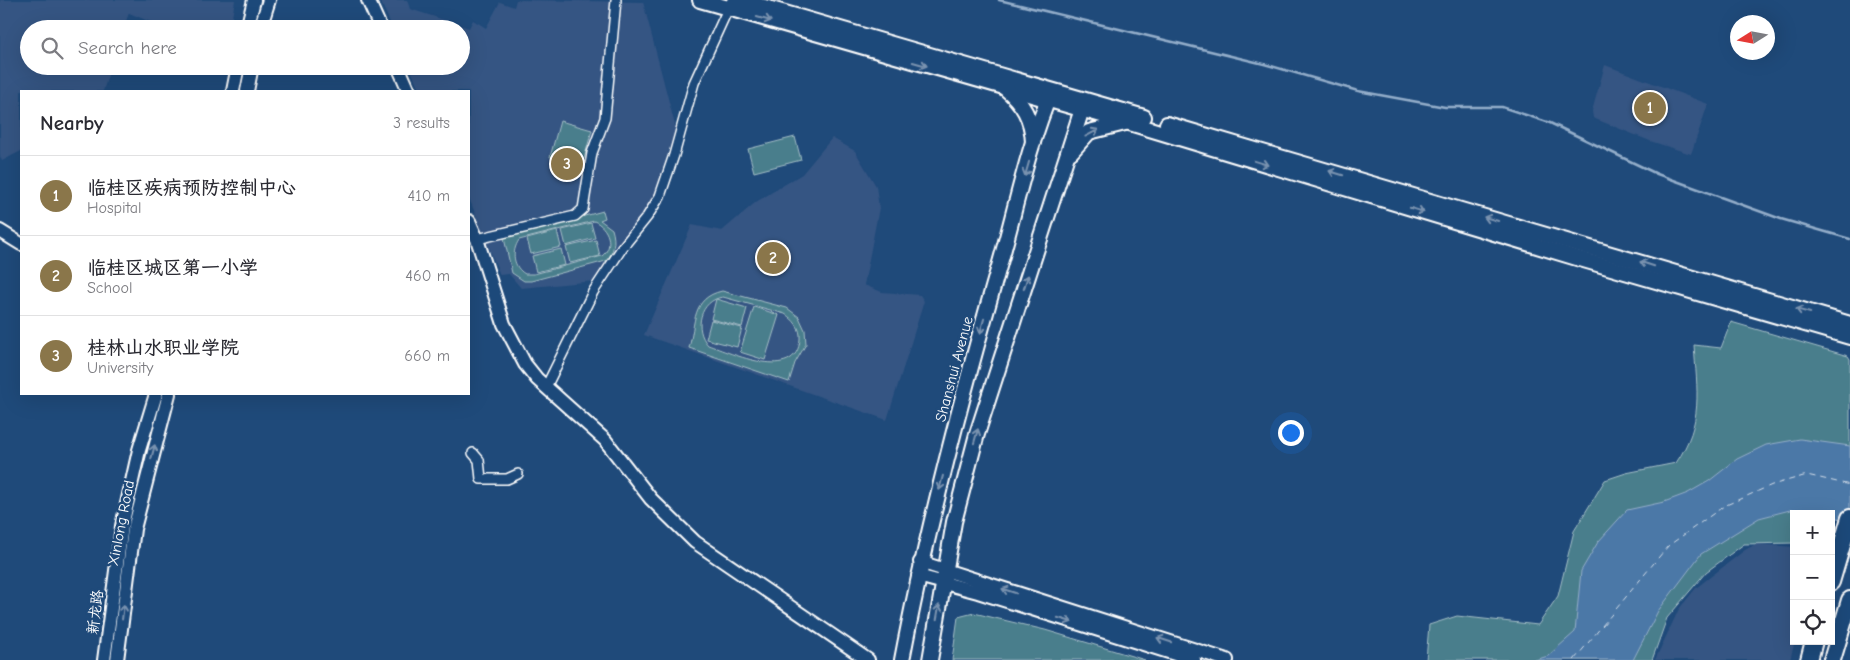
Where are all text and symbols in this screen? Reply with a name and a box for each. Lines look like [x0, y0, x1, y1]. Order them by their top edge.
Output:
one-way arrow [755, 15, 771, 25]
north arrow [1730, 15, 1775, 60]
search box [20, 20, 470, 75]
icon: search [38, 34, 66, 62]
text: Search here [78, 37, 177, 59]
one-way arrow [911, 60, 927, 70]
pin: 1 [1634, 89, 1666, 127]
text: Nearby [40, 111, 104, 135]
text: 3 results [393, 114, 450, 132]
one-way arrow [1085, 128, 1100, 138]
pin: 3 [551, 145, 583, 183]
one-way arrow [1253, 158, 1269, 168]
one-way arrow [1022, 161, 1031, 177]
one-way arrow [1328, 168, 1344, 178]
text: 临桂区疾病预防控制中心 [87, 177, 296, 199]
text: 1 [53, 187, 59, 205]
text: 410 m [408, 187, 450, 205]
text: Hospital [87, 199, 142, 217]
one-way arrow [1408, 205, 1424, 215]
one-way arrow [1484, 214, 1500, 224]
pin: 2 [757, 239, 789, 277]
text: 临桂区城区第一小学 [87, 257, 258, 279]
one-way arrow [1640, 259, 1656, 269]
text: 2 [52, 267, 60, 285]
text: 460 m [405, 267, 450, 285]
one-way arrow [1022, 274, 1032, 290]
text: School [87, 279, 133, 297]
one-way arrow [1796, 305, 1812, 315]
street label: Shanshui Avenue [931, 314, 977, 424]
one-way arrow [977, 317, 987, 333]
text: 桂林山水职业学院 [87, 337, 239, 359]
text: 3 [52, 347, 60, 365]
text: 660 m [404, 347, 450, 365]
text: University [87, 359, 153, 377]
your location [1278, 420, 1304, 446]
one-way arrow [972, 429, 982, 445]
one-way arrow [148, 445, 158, 461]
one-way arrow [936, 474, 945, 490]
street label: Xinlong Road [104, 479, 138, 567]
map controls [1790, 510, 1835, 645]
button: + [1790, 510, 1835, 555]
button: − [1790, 555, 1835, 600]
one-way arrow [1002, 585, 1018, 595]
street label: 新龙路 [83, 589, 107, 635]
button: locate [1790, 600, 1835, 645]
one-way arrow [119, 604, 129, 620]
one-way arrow [934, 604, 944, 620]
one-way arrow [1057, 615, 1073, 625]
one-way arrow [1157, 635, 1173, 644]

